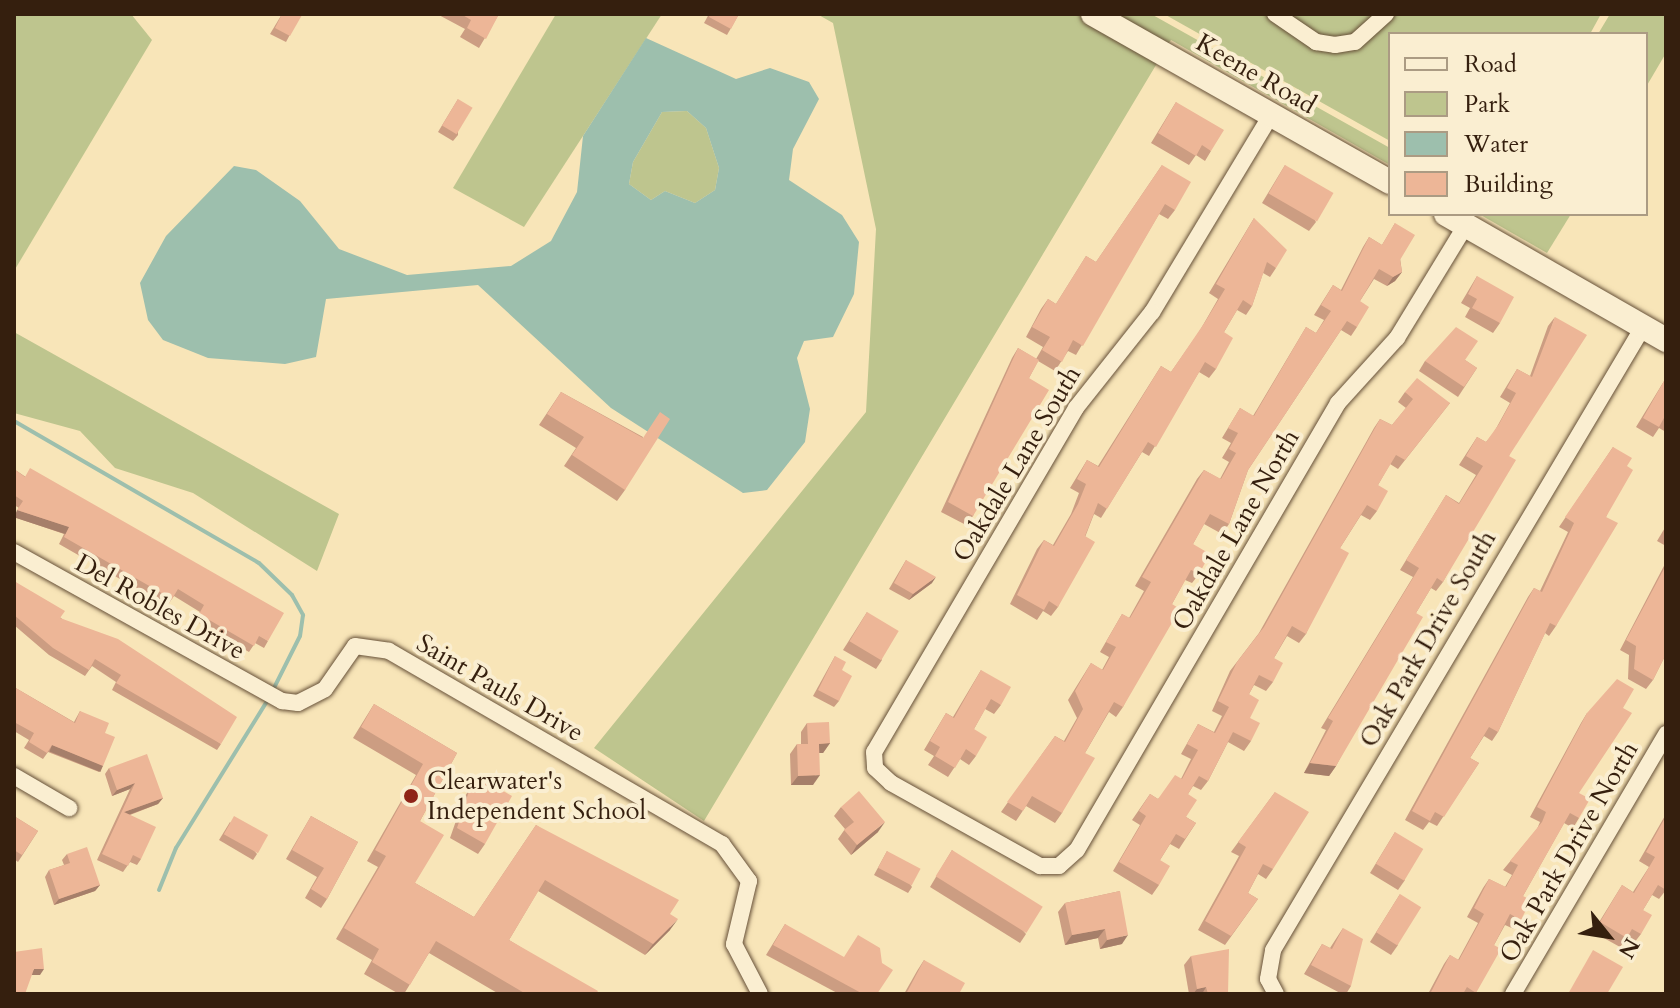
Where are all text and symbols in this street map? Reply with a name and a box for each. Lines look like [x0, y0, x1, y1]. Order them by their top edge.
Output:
street label: Keene Road [1190, 27, 1322, 121]
legend [1388, 32, 1648, 216]
text: Road [1464, 48, 1517, 81]
text: Park [1464, 88, 1510, 121]
text: Water [1464, 128, 1528, 161]
text: Building [1464, 168, 1553, 201]
street label: Oakdale Lane South [946, 361, 1088, 567]
street label: Oakdale Lane North [1166, 424, 1306, 636]
street label: Oak Park Drive South [1353, 525, 1503, 753]
street label: Del Robles Drive [70, 547, 250, 667]
street label: Saint Pauls Drive [411, 628, 589, 748]
street label: Oak Park Drive North [1493, 736, 1645, 968]
place label: Clearwater's Independent School [427, 765, 646, 826]
marker: Clearwater's Independent School [402, 787, 420, 805]
north arrow [1568, 896, 1648, 976]

